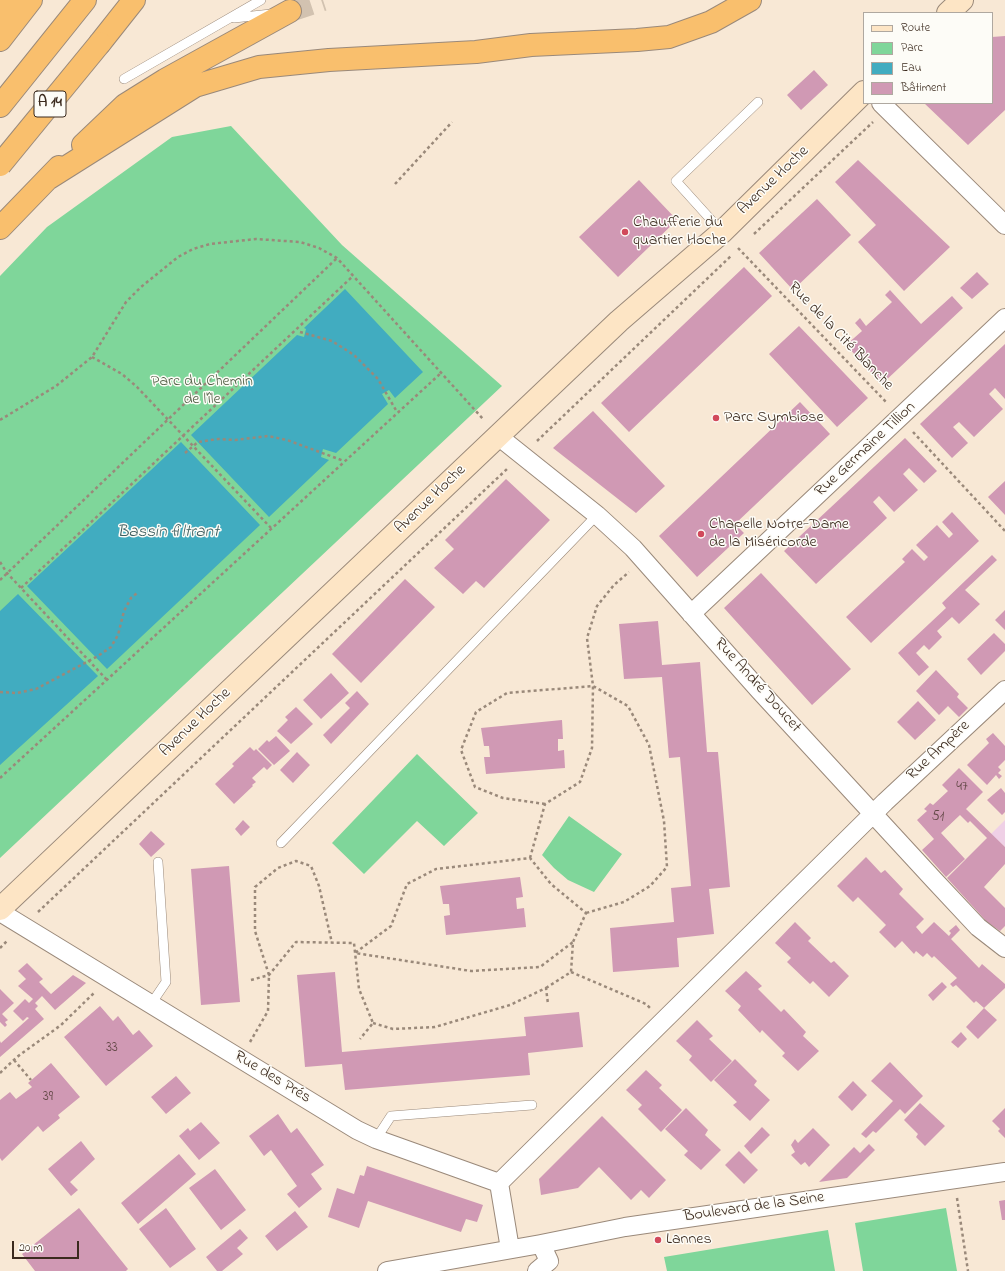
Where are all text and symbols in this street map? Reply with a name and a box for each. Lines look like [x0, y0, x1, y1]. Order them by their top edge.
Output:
legend [863, 12, 993, 104]
text: Route [901, 19, 930, 37]
text: Parc [901, 39, 923, 57]
text: Eau [901, 59, 922, 77]
text: Bâtiment [901, 79, 946, 97]
road number: A 14 [34, 91, 66, 117]
street label: Avenue Hoche [734, 142, 814, 220]
place label: Chaufferie du quartier Hoche [633, 213, 726, 251]
marker: Chaufferie du quartier Hoche [620, 227, 630, 237]
street label: Rue de la Cité Blanche [783, 279, 897, 395]
park label: Parc du Chemin de l'île [151, 372, 253, 410]
street label: Rue Germaine Tillion [812, 398, 920, 502]
place label: Parc Symbiose [724, 408, 824, 428]
marker: Parc Symbiose [711, 413, 721, 423]
street label: Avenue Hoche [391, 461, 471, 539]
place label: Chapelle Notre-Dame de la Miséricorde [709, 515, 849, 553]
water label: Bassin filtrant [117, 523, 219, 543]
marker: Chapelle Notre-Dame de la Miséricorde [696, 529, 706, 539]
street label: Rue André Doucet [709, 635, 805, 737]
street label: Avenue Hoche [156, 684, 236, 762]
street label: Rue Ampère [903, 717, 975, 785]
house number: 47 [956, 780, 968, 796]
house number: 51 [932, 810, 944, 826]
house number: 33 [106, 1041, 118, 1057]
street label: Rue des Prés [230, 1048, 314, 1108]
house number: 39 [43, 1090, 53, 1106]
street label: Boulevard de la Seine [683, 1189, 825, 1227]
place label: Lannes [666, 1230, 712, 1250]
scale bar [14, 1233, 81, 1259]
marker: Lannes [653, 1235, 663, 1245]
text: 20 m [19, 1239, 42, 1257]

